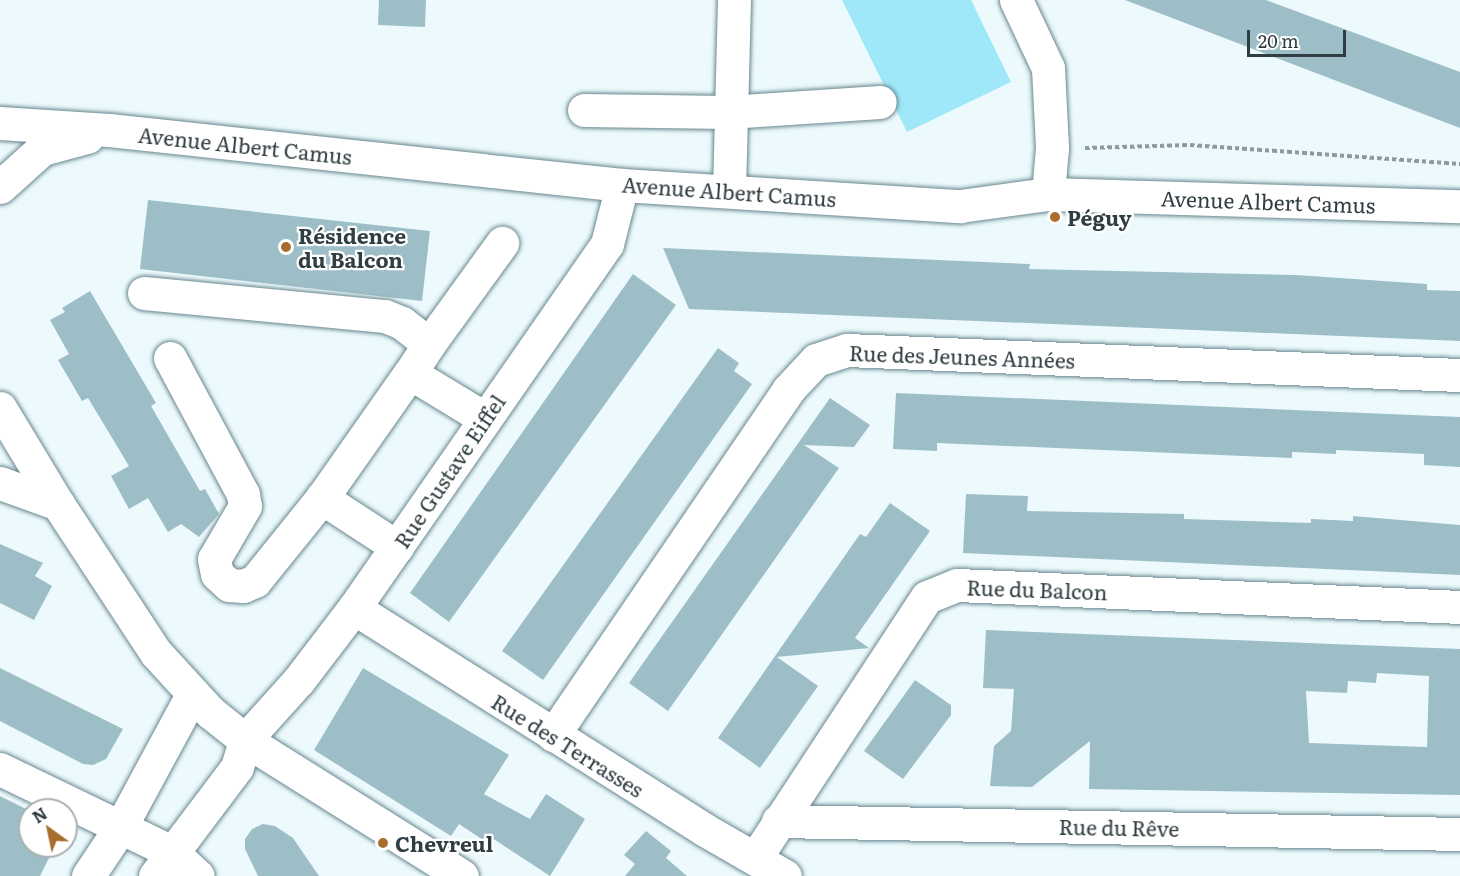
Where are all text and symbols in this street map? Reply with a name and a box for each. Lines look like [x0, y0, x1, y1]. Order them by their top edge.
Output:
scale bar [1250, 18, 1349, 56]
text: 20 m [1258, 27, 1299, 54]
street label: Avenue Albert Camus [137, 121, 353, 169]
street label: Avenue Albert Camus [621, 171, 837, 211]
street label: Avenue Albert Camus [1160, 185, 1376, 217]
place label: Péguy [1067, 204, 1132, 230]
marker: Péguy [1048, 210, 1062, 224]
place label: Résidence du Balcon [298, 222, 406, 272]
marker: Résidence du Balcon [279, 240, 293, 254]
street label: Rue des Jeunes Années [849, 339, 1075, 373]
street label: Rue Gustave Eiffel [388, 389, 510, 553]
street label: Rue du Balcon [966, 574, 1108, 604]
street label: Rue des Terrasses [487, 688, 649, 802]
north arrow [18, 798, 78, 858]
text: N [27, 801, 51, 828]
street label: Rue du Rêve [1058, 813, 1180, 841]
place label: Chevreul [395, 830, 493, 856]
marker: Chevreul [376, 836, 390, 850]

